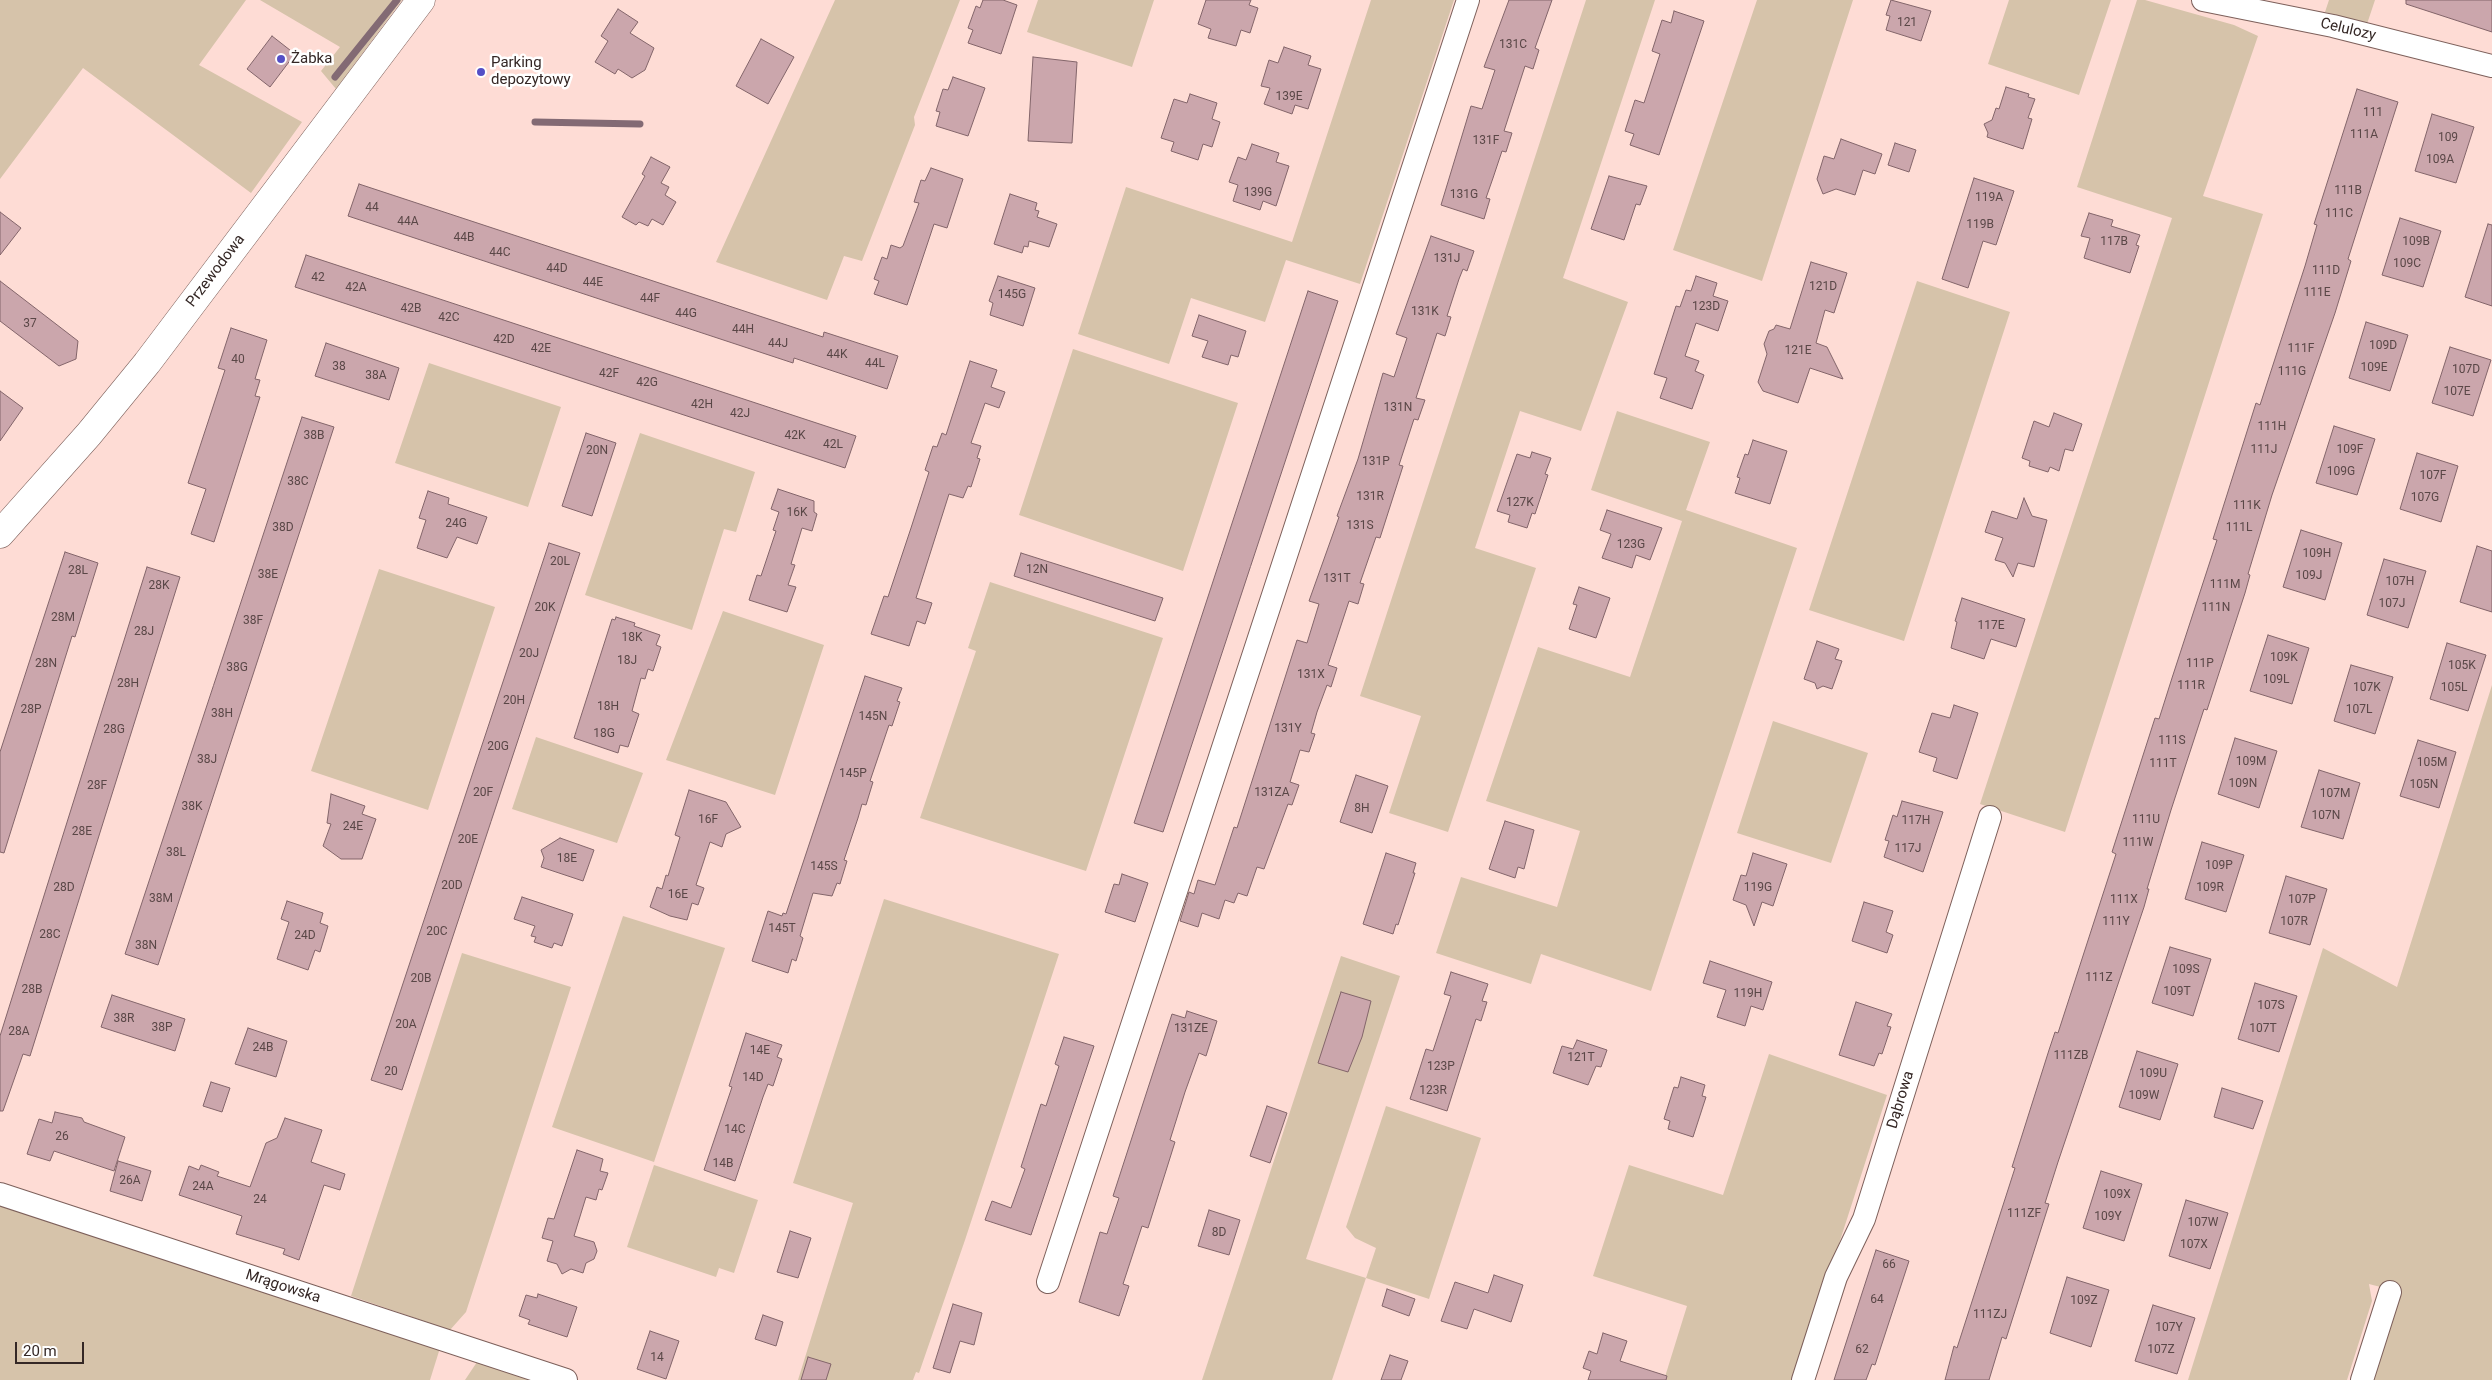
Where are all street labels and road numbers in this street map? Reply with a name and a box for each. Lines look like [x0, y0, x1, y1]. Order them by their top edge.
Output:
street label: Celulozy [2319, 15, 2377, 45]
street label: Przewodowa [183, 231, 249, 311]
street label: Dąbrowa [1884, 1069, 1918, 1131]
street label: Mrągowska [243, 1266, 323, 1308]

